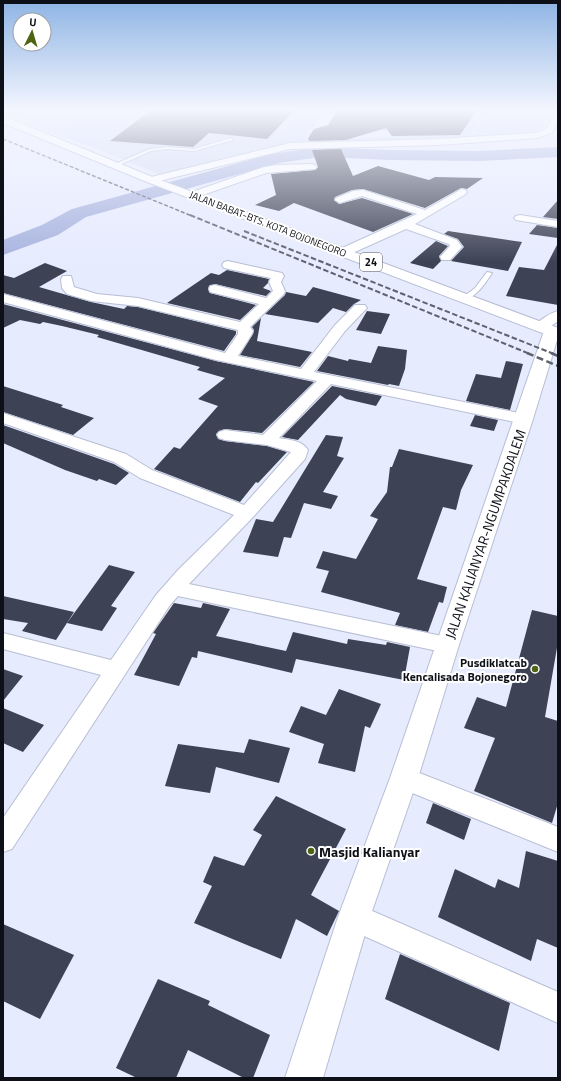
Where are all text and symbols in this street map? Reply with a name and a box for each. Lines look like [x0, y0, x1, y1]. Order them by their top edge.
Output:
north arrow [12, 12, 52, 52]
text: U [29, 14, 37, 30]
street label: JALAN BABAT-BTS. KOTA BOJONEGORO [187, 187, 349, 261]
road number: 24 [360, 253, 382, 271]
street label: JALAN KALIANYAR-NGUMPAKDALEM [439, 426, 531, 642]
place label: Pusdiklatcab Kencalisada Bojonegoro [403, 653, 527, 686]
marker: Pusdiklatcab Kencalisada Bojonegoro [530, 664, 540, 674]
place label: Masjid Kalianyar [319, 841, 420, 862]
marker: Masjid Kalianyar [306, 846, 316, 856]

